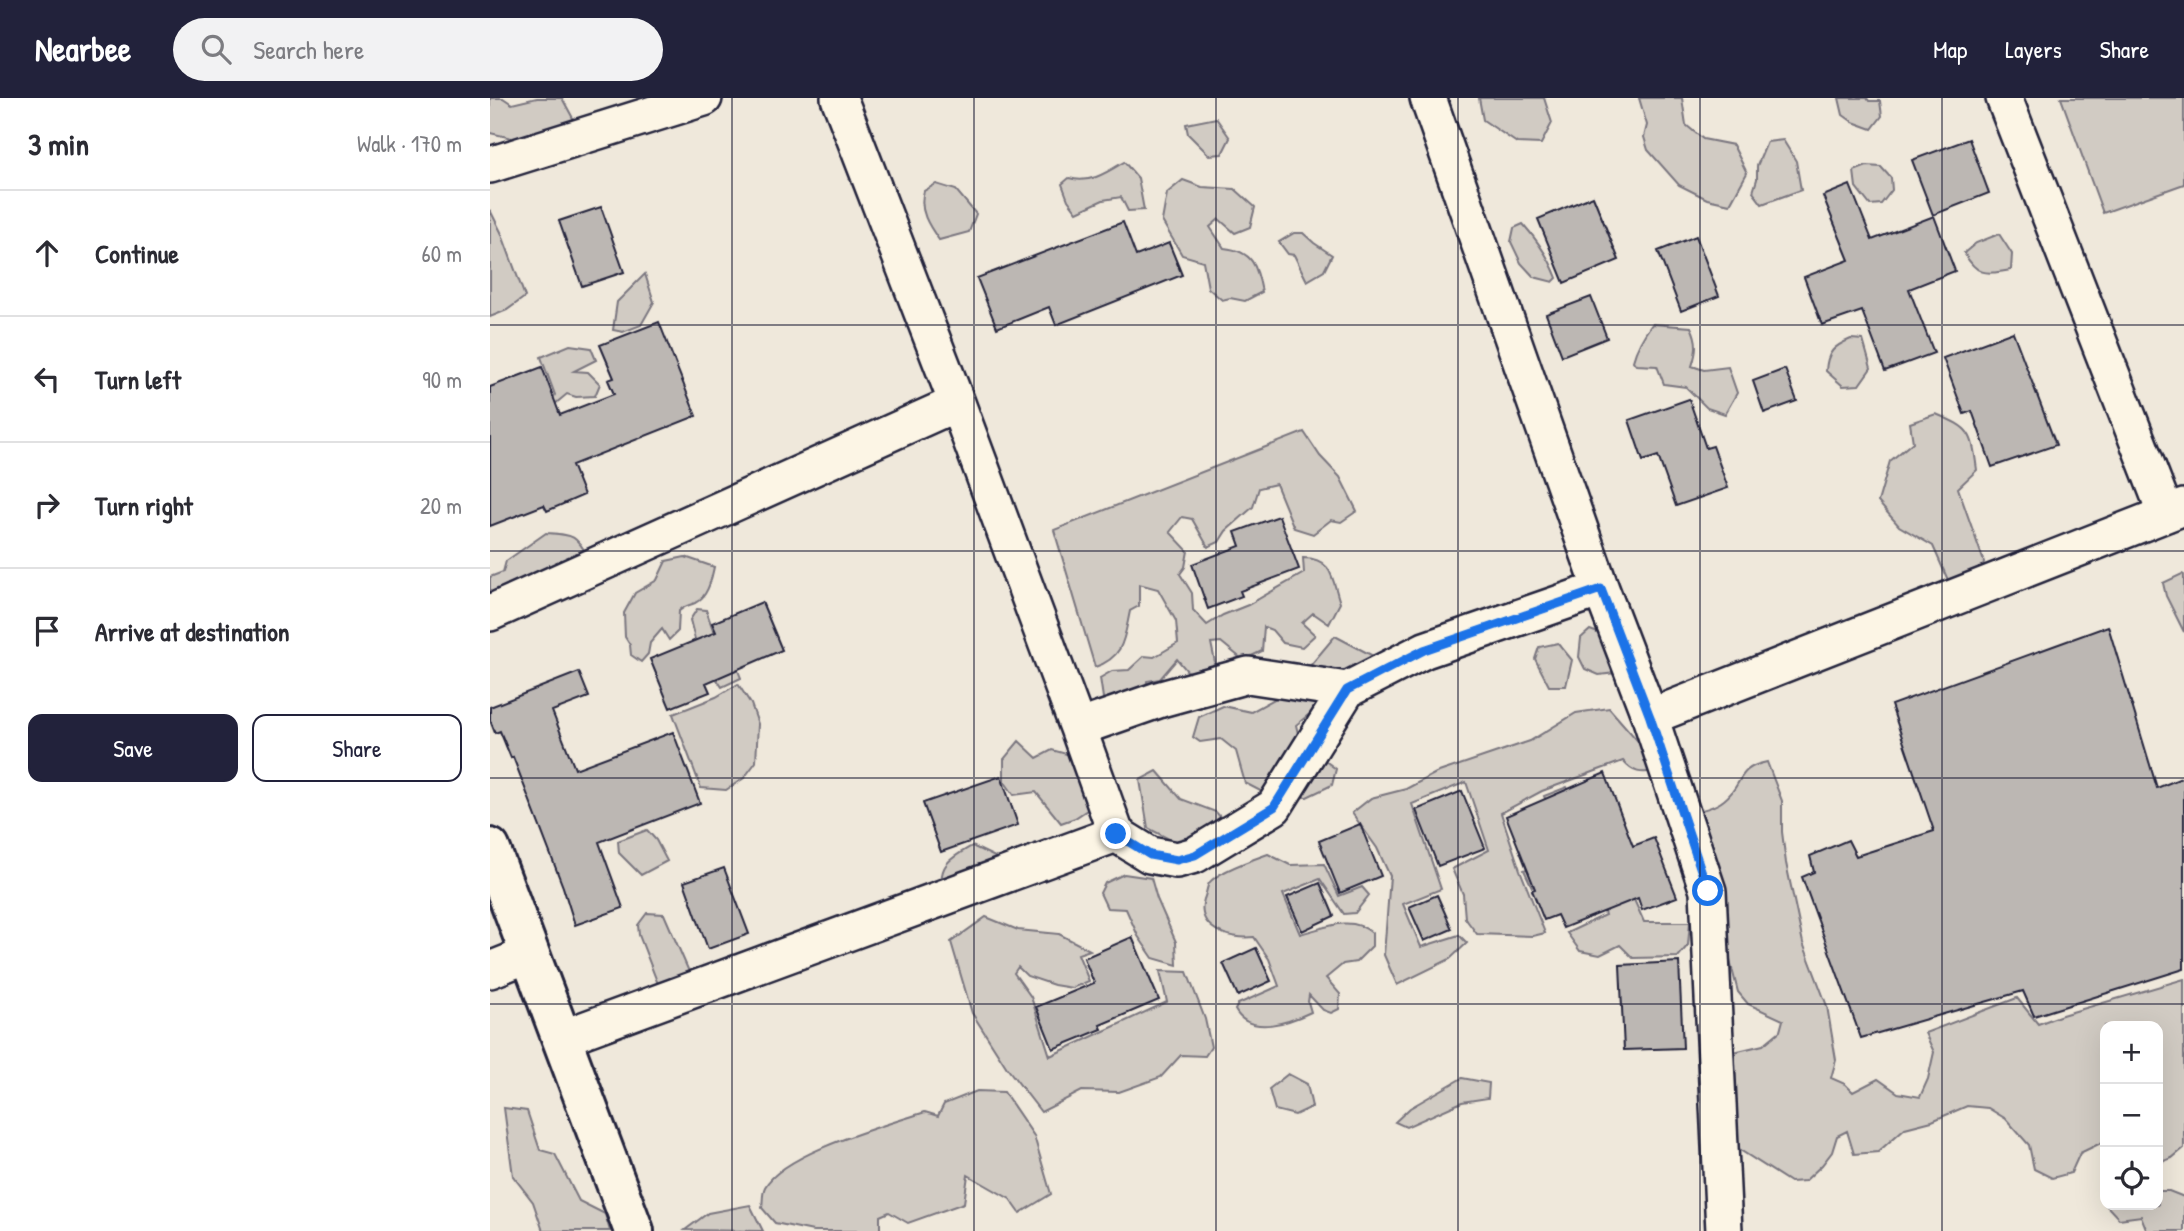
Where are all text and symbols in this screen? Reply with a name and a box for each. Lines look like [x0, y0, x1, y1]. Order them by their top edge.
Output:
search box [173, 18, 663, 81]
text: Nearbee [35, 27, 131, 71]
icon: search [197, 30, 235, 68]
text: Search here [253, 32, 364, 67]
text: Map [1933, 33, 1967, 65]
text: Layers [2005, 33, 2062, 65]
text: Share [2100, 33, 2149, 65]
text: 3 min [28, 124, 89, 164]
text: Walk · 170 m [357, 128, 462, 159]
icon: ahead [28, 234, 66, 272]
text: Continue [95, 236, 179, 271]
text: 60 m [422, 238, 462, 269]
icon: left [28, 360, 66, 398]
text: Turn left [95, 362, 181, 397]
text: 90 m [422, 364, 462, 395]
icon: right [28, 486, 66, 524]
text: Turn right [95, 488, 193, 523]
text: 20 m [420, 490, 462, 521]
icon: arrive [28, 612, 66, 650]
text: Arrive at destination [95, 614, 290, 649]
button: Save [28, 714, 238, 782]
button: Share [252, 714, 462, 782]
route end [1100, 818, 1131, 849]
route start [1692, 875, 1723, 906]
map controls [2100, 1021, 2163, 1210]
button: + [2100, 1021, 2163, 1084]
button: − [2100, 1084, 2163, 1147]
button: locate [2100, 1147, 2163, 1210]

